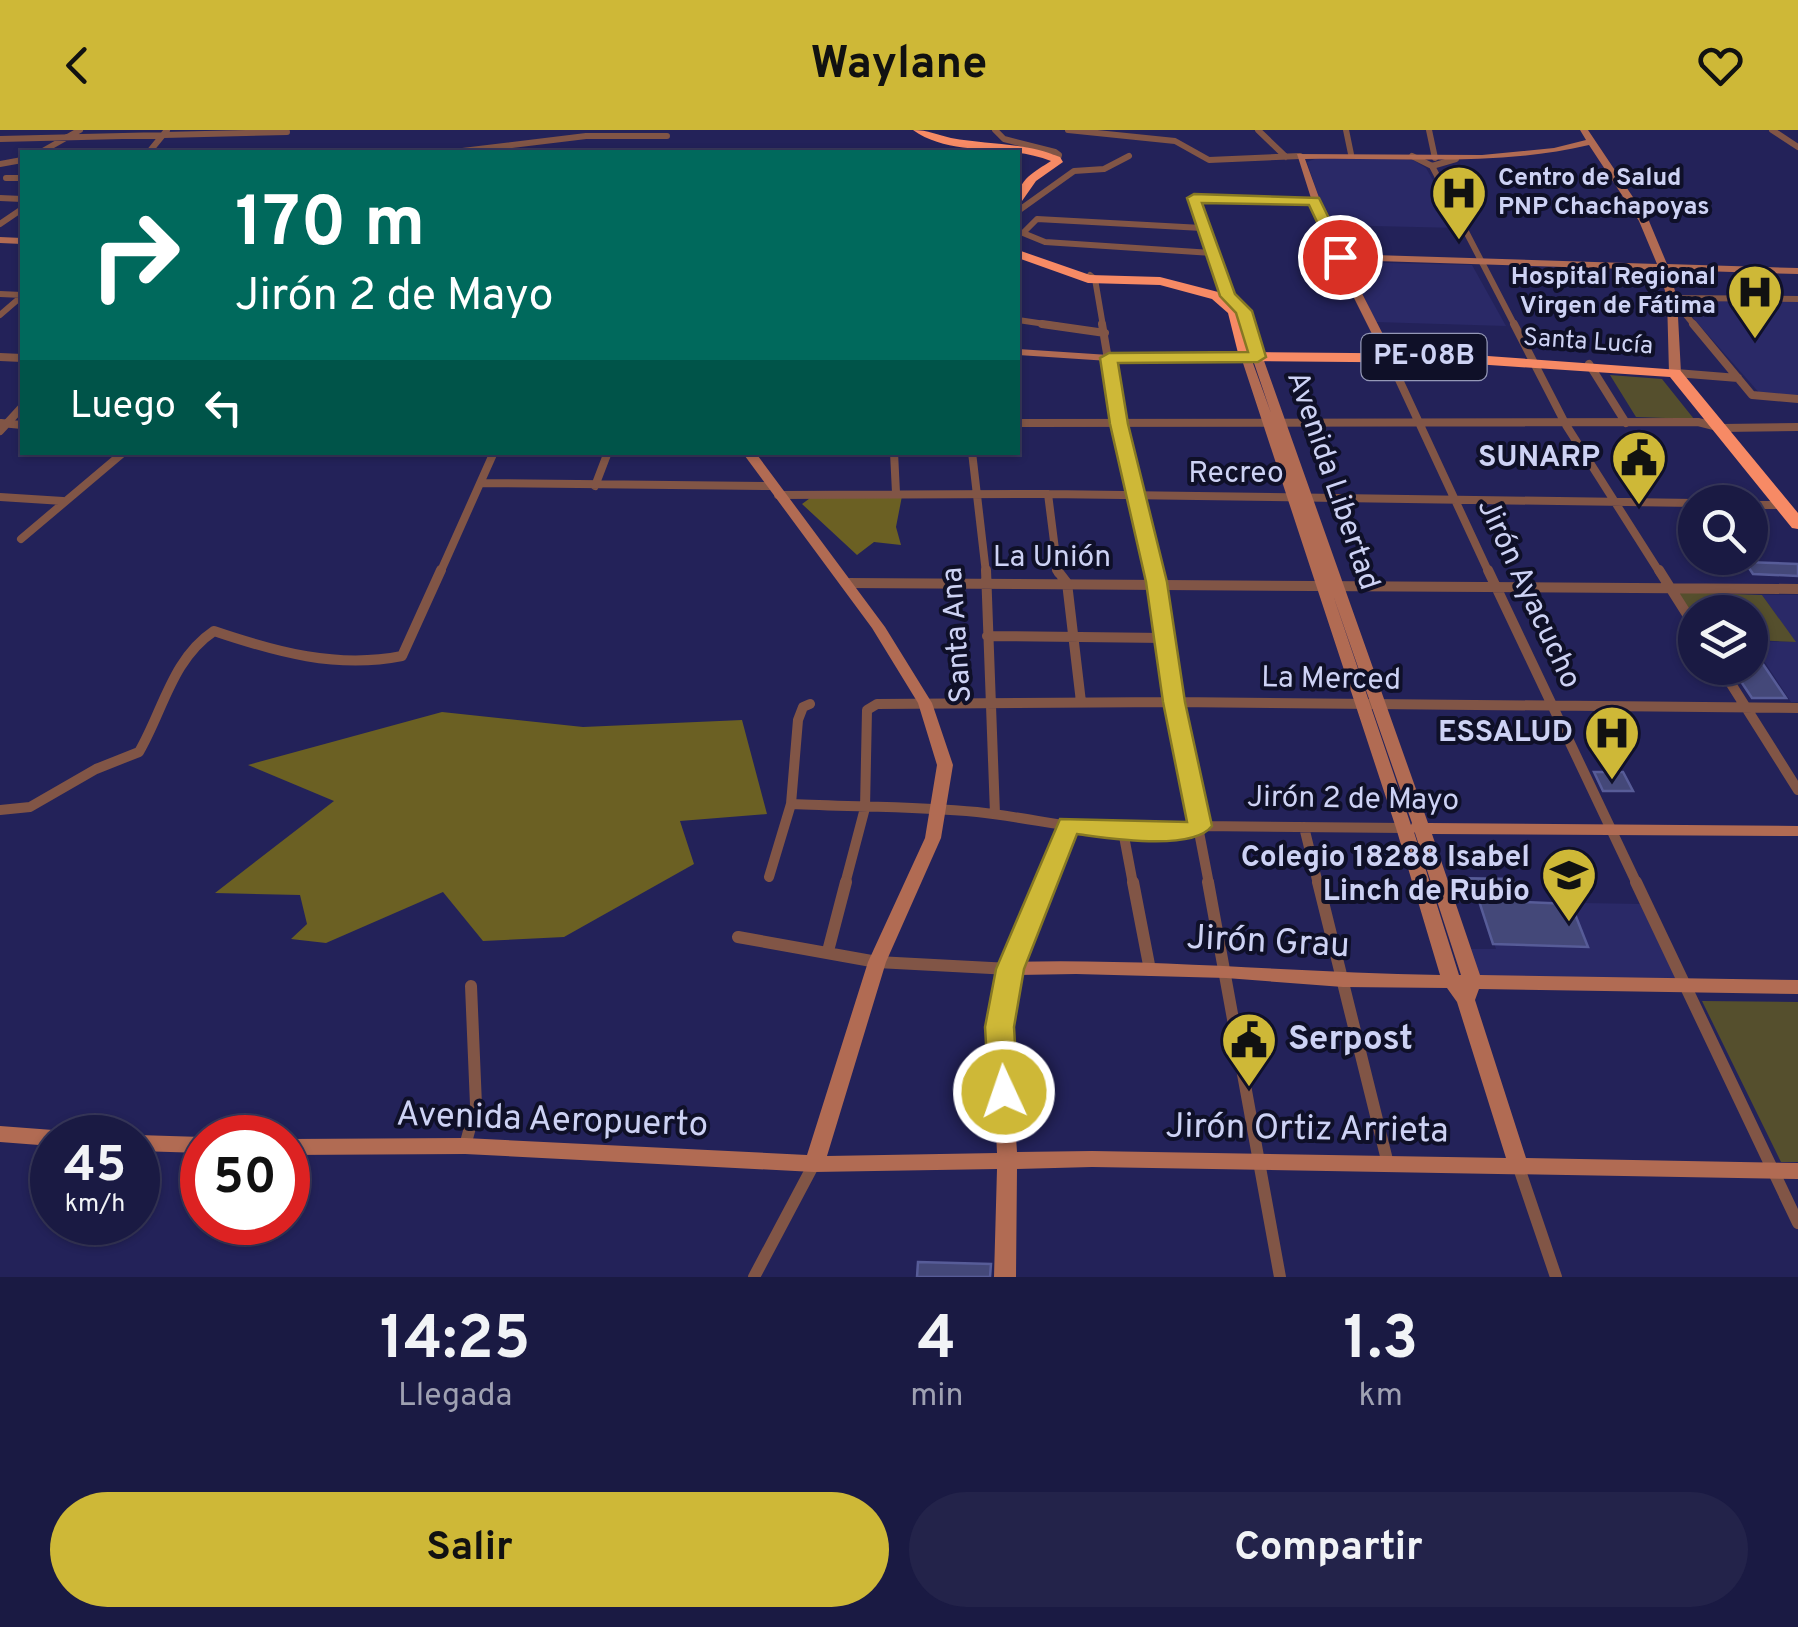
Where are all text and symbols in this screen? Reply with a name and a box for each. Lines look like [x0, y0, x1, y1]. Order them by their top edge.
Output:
text: Waylane [811, 37, 987, 94]
icon: back [50, 38, 105, 93]
icon: heart [1693, 38, 1748, 93]
hospital icon: Centro de Salud PNP Chachapoyas [1429, 163, 1489, 242]
place label: Centro de Salud PNP Chachapoyas [1498, 163, 1710, 224]
text: 170 m [235, 182, 425, 271]
icon: right [70, 190, 200, 320]
pin [1298, 215, 1383, 300]
icon: arrive [1313, 230, 1368, 285]
place label: Hospital Regional Virgen de Fátima [1511, 262, 1716, 323]
hospital icon: Hospital Regional Virgen de Fátima [1725, 262, 1785, 341]
text: Jirón 2 de Mayo [235, 269, 554, 326]
street label: Santa Lucía [1522, 322, 1654, 364]
road number: PE-08B [1362, 334, 1486, 380]
street label: Avenida Libertad [1277, 367, 1387, 595]
icon: left [196, 380, 251, 435]
text: Luego [70, 383, 176, 432]
public building icon: SUNARP [1609, 428, 1669, 507]
place label: SUNARP [1478, 440, 1600, 477]
street label: Recreo [1188, 456, 1284, 493]
map controls [1678, 485, 1768, 685]
button: search [1678, 485, 1768, 575]
street label: Jirón Ayacucho [1468, 493, 1588, 695]
street label: La Unión [993, 540, 1111, 577]
street label: Santa Ana [935, 566, 981, 704]
button: layers [1678, 595, 1768, 685]
street label: La Merced [1261, 660, 1401, 700]
hospital icon: ESSALUD [1582, 703, 1642, 782]
place label: ESSALUD [1438, 715, 1573, 752]
street label: Jirón 2 de Mayo [1246, 780, 1460, 820]
place label: Colegio 18288 Isabel Linch de Rubio [1241, 840, 1530, 911]
school or university icon: Colegio 18288 Isabel Linch de Rubio [1539, 845, 1599, 924]
street label: Jirón Grau [1185, 917, 1351, 969]
public building icon: Serpost [1219, 1010, 1279, 1089]
place label: Serpost [1288, 1018, 1413, 1062]
position arrow [952, 1040, 1056, 1144]
street label: Avenida Aeropuerto [395, 1094, 709, 1148]
street label: Jirón Ortiz Arrieta [1165, 1106, 1449, 1154]
speed limit sign: 50 [180, 1115, 310, 1245]
text: 45 [64, 1136, 126, 1199]
text: km/h [65, 1189, 125, 1221]
text: 14:25 [380, 1304, 530, 1380]
text: 4 [918, 1304, 956, 1380]
text: 1.3 [1343, 1304, 1418, 1380]
text: Llegada [398, 1377, 512, 1417]
text: min [910, 1377, 963, 1417]
text: km [1359, 1377, 1403, 1417]
button: Salir [50, 1492, 889, 1607]
button: Compartir [909, 1492, 1748, 1607]

